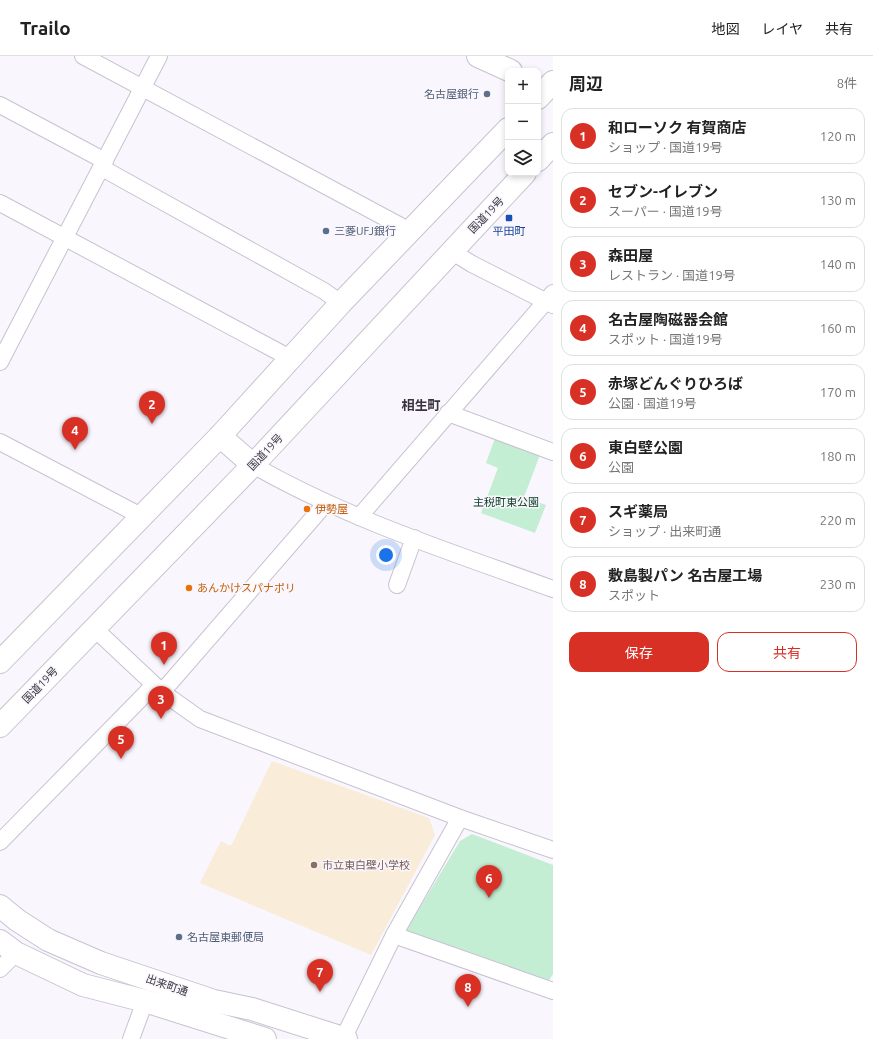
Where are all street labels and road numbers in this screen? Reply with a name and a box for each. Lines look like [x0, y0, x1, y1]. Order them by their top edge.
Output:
street label: 国道19号 [466, 194, 506, 236]
street label: 国道19号 [245, 431, 285, 473]
street label: 国道19号 [20, 664, 60, 706]
street label: 出来町通 [144, 972, 190, 998]

